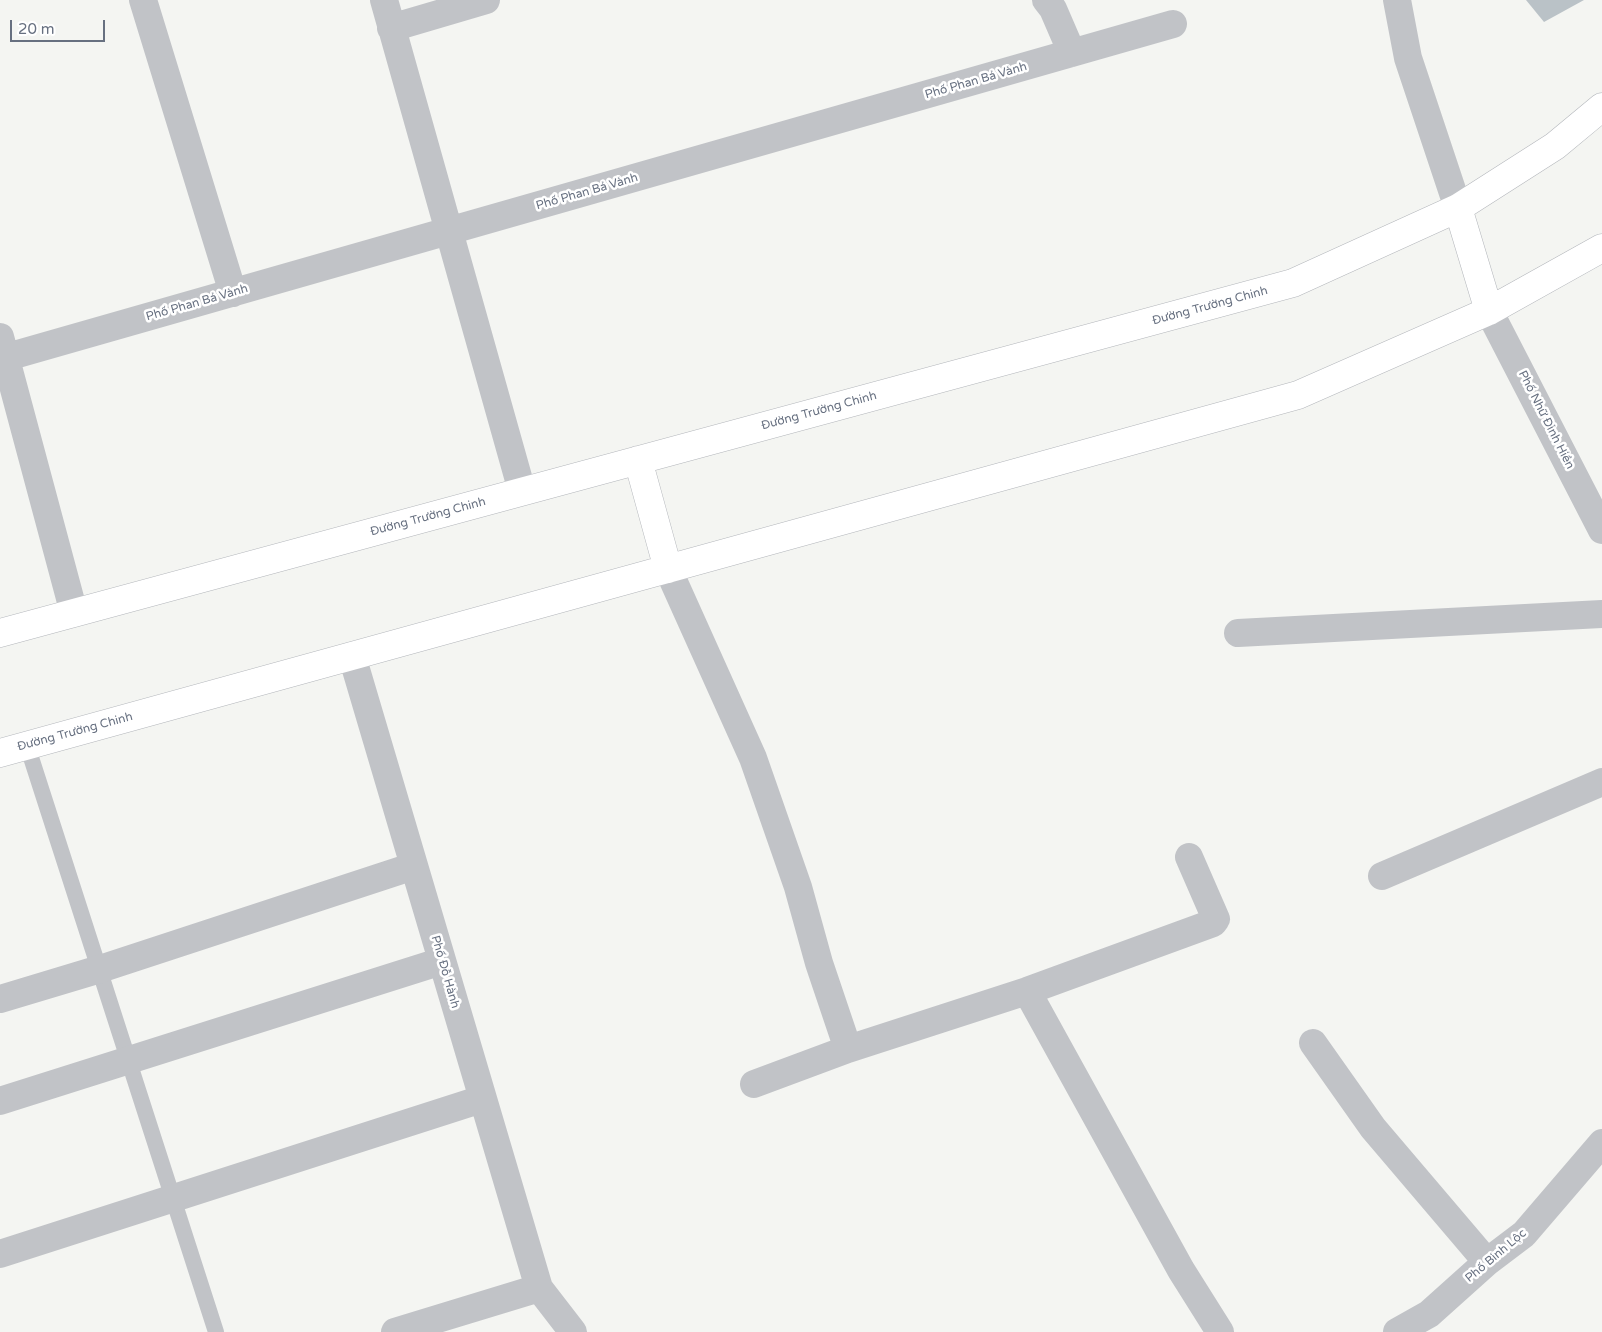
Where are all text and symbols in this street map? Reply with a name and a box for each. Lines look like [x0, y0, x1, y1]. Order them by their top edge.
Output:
scale bar [12, 10, 108, 42]
text: 20 m [18, 20, 55, 38]
street label: Phố Phan Bá Vành [923, 60, 1029, 102]
street label: Phố Phan Bá Vành [534, 171, 640, 213]
street label: Phố Phan Bá Vành [144, 282, 250, 324]
street label: Đường Trường Chinh [1151, 284, 1269, 328]
street label: Phố Nhữ Đình Hiền [1515, 368, 1577, 472]
street label: Đường Trường Chinh [760, 389, 878, 433]
street label: Đường Trường Chinh [369, 495, 487, 539]
street label: Đường Trường Chinh [16, 710, 134, 754]
street label: Phố Đỗ Hành [428, 934, 462, 1010]
street label: Phố Bình Lộc [1463, 1226, 1529, 1286]

